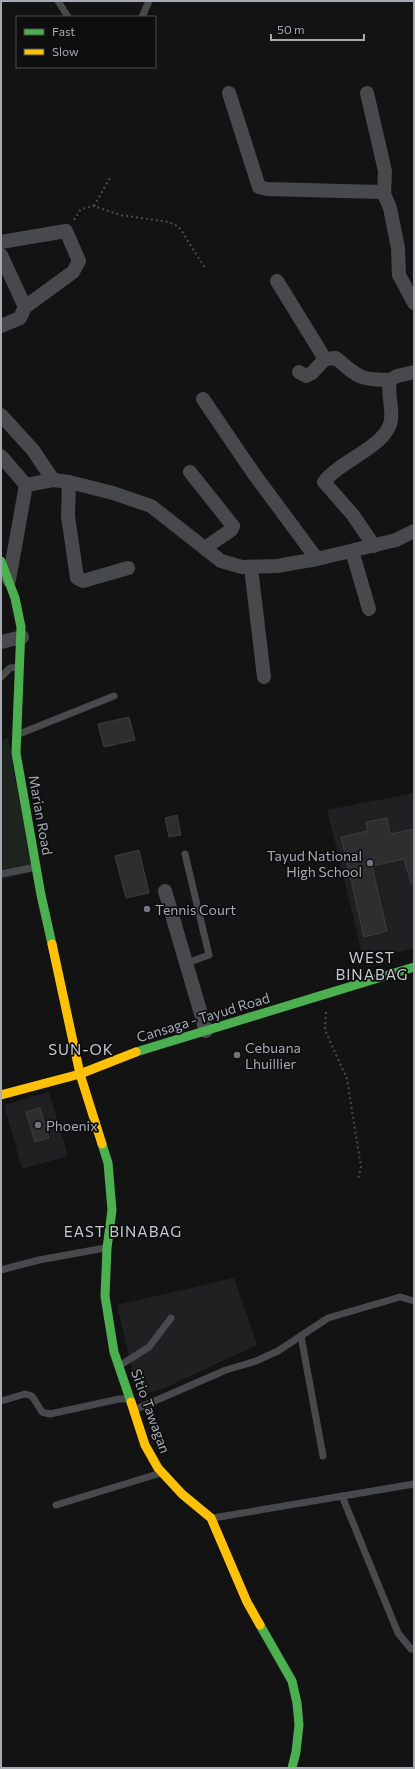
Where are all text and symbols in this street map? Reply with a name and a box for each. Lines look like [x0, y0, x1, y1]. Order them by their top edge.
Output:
legend [16, 16, 156, 68]
scale bar [271, 16, 364, 42]
text: 50 m [277, 22, 305, 36]
text: Fast [52, 24, 75, 38]
text: Slow [52, 44, 79, 58]
street label: Marian Road [26, 774, 56, 856]
place label: Tayud National High School [267, 847, 362, 880]
marker: Tayud National High School [365, 858, 375, 868]
place label: Tennis Court [155, 901, 236, 918]
marker: Tennis Court [142, 904, 152, 914]
district label: WEST BINABAG [335, 948, 409, 983]
street label: Cansaga - Tayud Road [134, 989, 272, 1045]
place label: Cebuana Lhuillier [245, 1039, 301, 1072]
district label: SUN-OK [48, 1040, 114, 1058]
marker: Cebuana Lhuillier [232, 1050, 242, 1060]
place label: Phoenix [46, 1117, 98, 1134]
marker: Phoenix [33, 1120, 43, 1130]
district label: EAST BINABAG [64, 1222, 182, 1240]
street label: Sitio Tawagan [128, 1367, 174, 1455]

